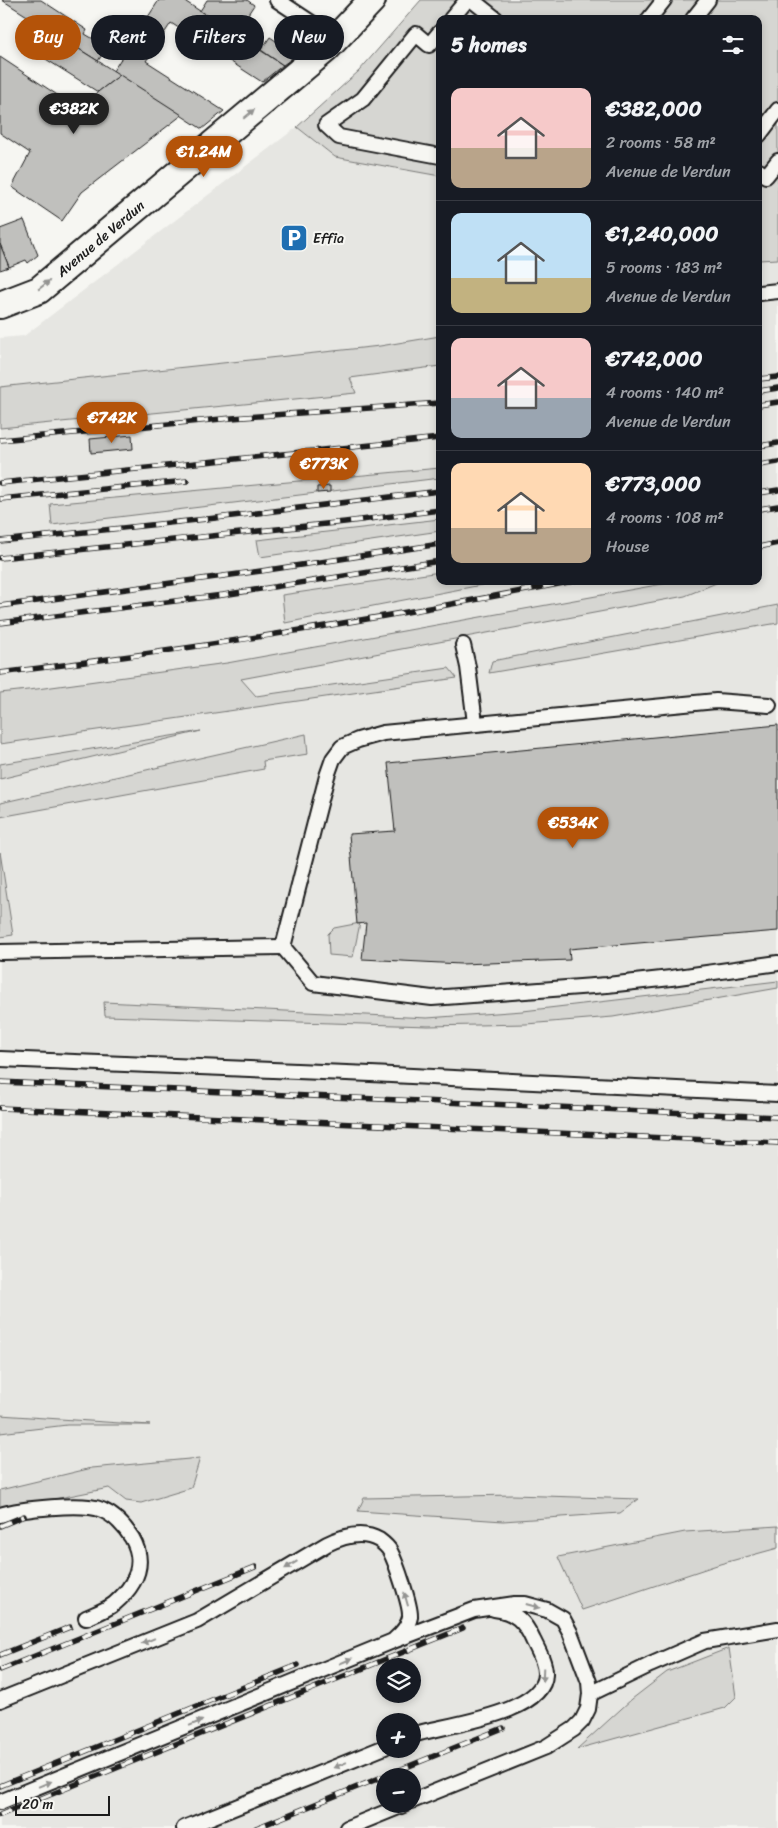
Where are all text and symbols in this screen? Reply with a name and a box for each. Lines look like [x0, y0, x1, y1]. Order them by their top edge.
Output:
chip: Buy [15, 15, 81, 60]
chip: Rent [91, 15, 165, 60]
chip: Filters [175, 15, 264, 60]
chip: New [274, 15, 344, 60]
text: 5 homes [451, 26, 527, 64]
icon: filters [719, 31, 747, 59]
text: €382,000 [606, 90, 702, 128]
pin: €382K [39, 92, 109, 135]
text: €382K [50, 94, 98, 123]
one-way arrow [243, 108, 256, 119]
icon: home [491, 108, 551, 168]
text: 2 rooms · 58 m² [606, 128, 716, 157]
pin: €1.24M [163, 136, 245, 178]
text: €1.24M [177, 137, 231, 166]
text: Avenue de Verdun [606, 157, 731, 186]
street label: Avenue de Verdun [50, 194, 151, 284]
text: €1,240,000 [606, 215, 719, 253]
parking icon: Effia [279, 223, 309, 253]
place label: Effia [313, 226, 344, 251]
icon: home [491, 233, 551, 293]
text: 5 rooms · 183 m² [606, 253, 722, 282]
one-way arrow [37, 280, 51, 290]
text: Avenue de Verdun [606, 282, 731, 311]
text: €742,000 [606, 340, 703, 378]
icon: home [491, 358, 551, 418]
text: 4 rooms · 140 m² [606, 378, 724, 407]
pin: €742K [77, 402, 147, 444]
text: €742K [88, 403, 136, 432]
text: Avenue de Verdun [606, 407, 731, 436]
pin: €773K [289, 448, 359, 490]
text: €773K [300, 449, 348, 478]
text: €773,000 [606, 465, 701, 503]
icon: home [491, 483, 551, 543]
text: 4 rooms · 108 m² [606, 503, 724, 532]
text: House [606, 532, 649, 561]
pin: €534K [538, 806, 608, 849]
text: €534K [549, 808, 597, 837]
one-way arrow [284, 1561, 299, 1569]
one-way arrow [402, 1592, 410, 1607]
one-way arrow [526, 1603, 541, 1611]
one-way arrow [141, 1637, 155, 1645]
one-way arrow [339, 1656, 353, 1664]
map controls [376, 1658, 421, 1813]
button: layers [376, 1658, 421, 1703]
one-way arrow [539, 1667, 547, 1683]
button: + [376, 1713, 421, 1758]
one-way arrow [189, 1718, 203, 1726]
one-way arrow [332, 1761, 347, 1769]
button: − [376, 1768, 421, 1813]
one-way arrow [38, 1779, 52, 1787]
text: 20 m [22, 1792, 53, 1817]
scale bar [15, 1793, 110, 1816]

